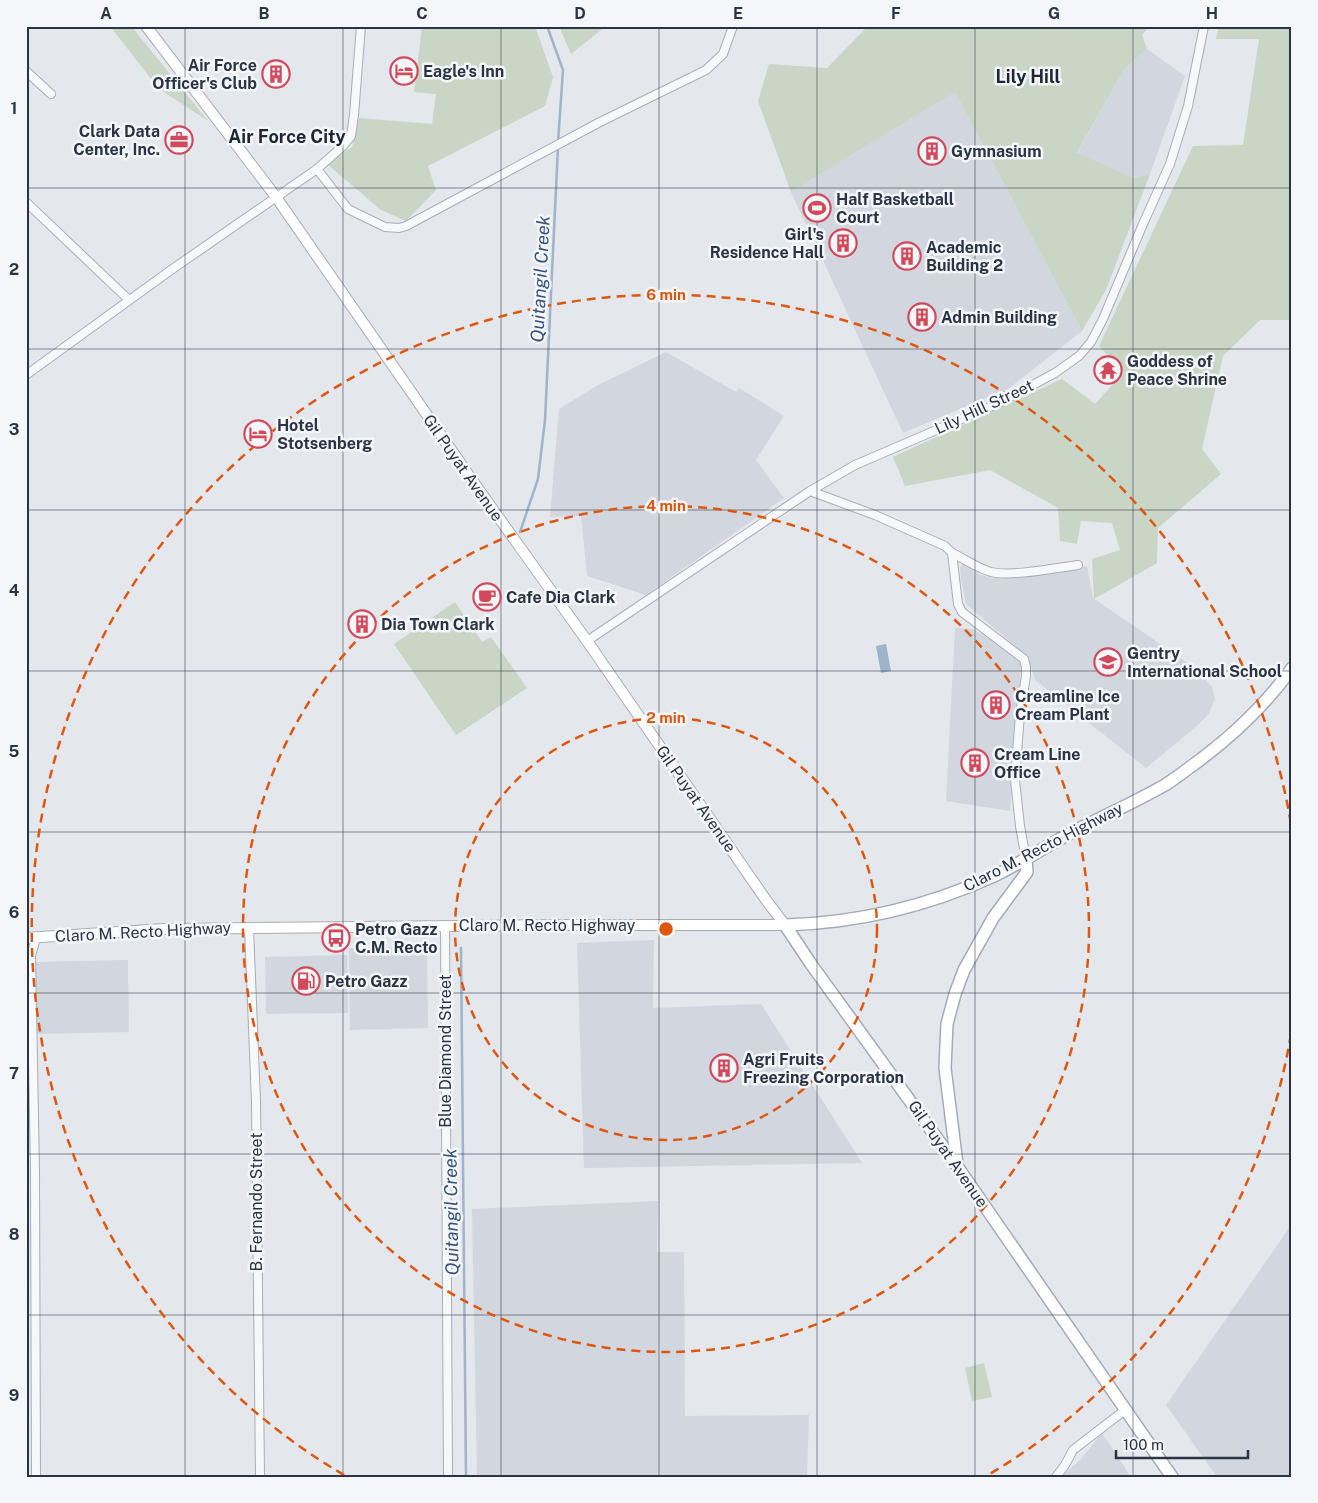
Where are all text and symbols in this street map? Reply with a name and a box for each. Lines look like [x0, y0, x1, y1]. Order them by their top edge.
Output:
text: A [100, 4, 112, 23]
text: B [259, 4, 270, 23]
text: C [416, 4, 428, 23]
text: D [574, 4, 586, 23]
text: E [733, 4, 743, 23]
text: F [891, 4, 901, 23]
text: G [1048, 4, 1060, 23]
text: H [1206, 4, 1218, 23]
place label: Air Force Officer's Club [152, 56, 257, 93]
hotel icon: Eagle's Inn [389, 56, 419, 86]
building icon: Air Force Officer's Club [261, 59, 291, 89]
place label: Eagle's Inn [423, 62, 504, 81]
district label: Lily Hill [995, 66, 1061, 87]
text: 1 [11, 99, 17, 118]
place label: Clark Data Center, Inc. [73, 122, 160, 159]
office icon: Clark Data Center, Inc. [164, 125, 194, 155]
district label: Air Force City [228, 126, 346, 147]
building icon: Gymnasium [917, 136, 947, 166]
place label: Gymnasium [951, 142, 1042, 161]
place label: Half Basketball Court [836, 190, 954, 227]
sports icon: Half Basketball Court [802, 193, 832, 223]
water label: Quitangil Creek [526, 215, 554, 343]
place label: Girl's Residence Hall [710, 225, 824, 262]
building icon: Girl's Residence Hall [828, 228, 858, 258]
place label: Academic Building 2 [926, 238, 1003, 275]
building icon: Academic Building 2 [892, 241, 922, 271]
text: 2 [9, 260, 19, 279]
text: 6 min [646, 286, 686, 303]
building icon: Admin Building [907, 302, 937, 332]
place label: Admin Building [941, 308, 1057, 327]
place label: Goddess of Peace Shrine [1127, 352, 1227, 389]
temple icon: Goddess of Peace Shrine [1093, 355, 1123, 385]
street label: Lily Hill Street [932, 376, 1036, 438]
street label: Gil Puyat Avenue [419, 411, 507, 525]
place label: Hotel Stotsenberg [277, 416, 372, 453]
hotel icon: Hotel Stotsenberg [243, 419, 273, 449]
text: 3 [9, 420, 19, 439]
text: 4 min [646, 497, 686, 514]
text: 4 [9, 581, 20, 600]
cafe icon: Cafe Dia Clark [472, 582, 502, 612]
place label: Cafe Dia Clark [506, 588, 615, 607]
building icon: Dia Town Clark [347, 609, 377, 639]
place label: Dia Town Clark [381, 615, 494, 634]
place label: Gentry International School [1127, 644, 1282, 681]
school or university icon: Gentry International School [1093, 647, 1123, 677]
place label: Creamline Ice Cream Plant [1015, 687, 1120, 724]
building icon: Creamline Ice Cream Plant [981, 690, 1011, 720]
text: 2 min [646, 709, 686, 726]
text: 5 [9, 742, 20, 761]
street label: Gil Puyat Avenue [652, 742, 740, 856]
place label: Cream Line Office [994, 745, 1081, 782]
building icon: Cream Line Office [960, 748, 990, 778]
street label: Claro M. Recto Highway [960, 798, 1126, 896]
text: 6 [9, 903, 19, 922]
street label: Claro M. Recto Highway [459, 916, 636, 935]
street label: Claro M. Recto Highway [54, 918, 232, 946]
place label: Petro Gazz C.M. Recto [355, 920, 438, 957]
centre of rings [657, 920, 675, 938]
bus stop icon: Petro Gazz C.M. Recto [321, 923, 351, 953]
fuel station icon: Petro Gazz [291, 966, 321, 996]
place label: Petro Gazz [325, 972, 407, 991]
street label: Blue Diamond Street [436, 974, 455, 1128]
place label: Agri Fruits Freezing Corporation [743, 1050, 904, 1087]
building icon: Agri Fruits Freezing Corporation [709, 1053, 739, 1083]
text: 7 [9, 1064, 19, 1083]
street label: Gil Puyat Avenue [904, 1097, 992, 1211]
street label: B. Fernando Street [247, 1132, 266, 1272]
water label: Quitangil Creek [439, 1148, 463, 1276]
text: 8 [9, 1225, 20, 1244]
text: 9 [9, 1386, 19, 1405]
scale bar [1116, 1428, 1248, 1460]
text: 100 m [1123, 1436, 1164, 1453]

